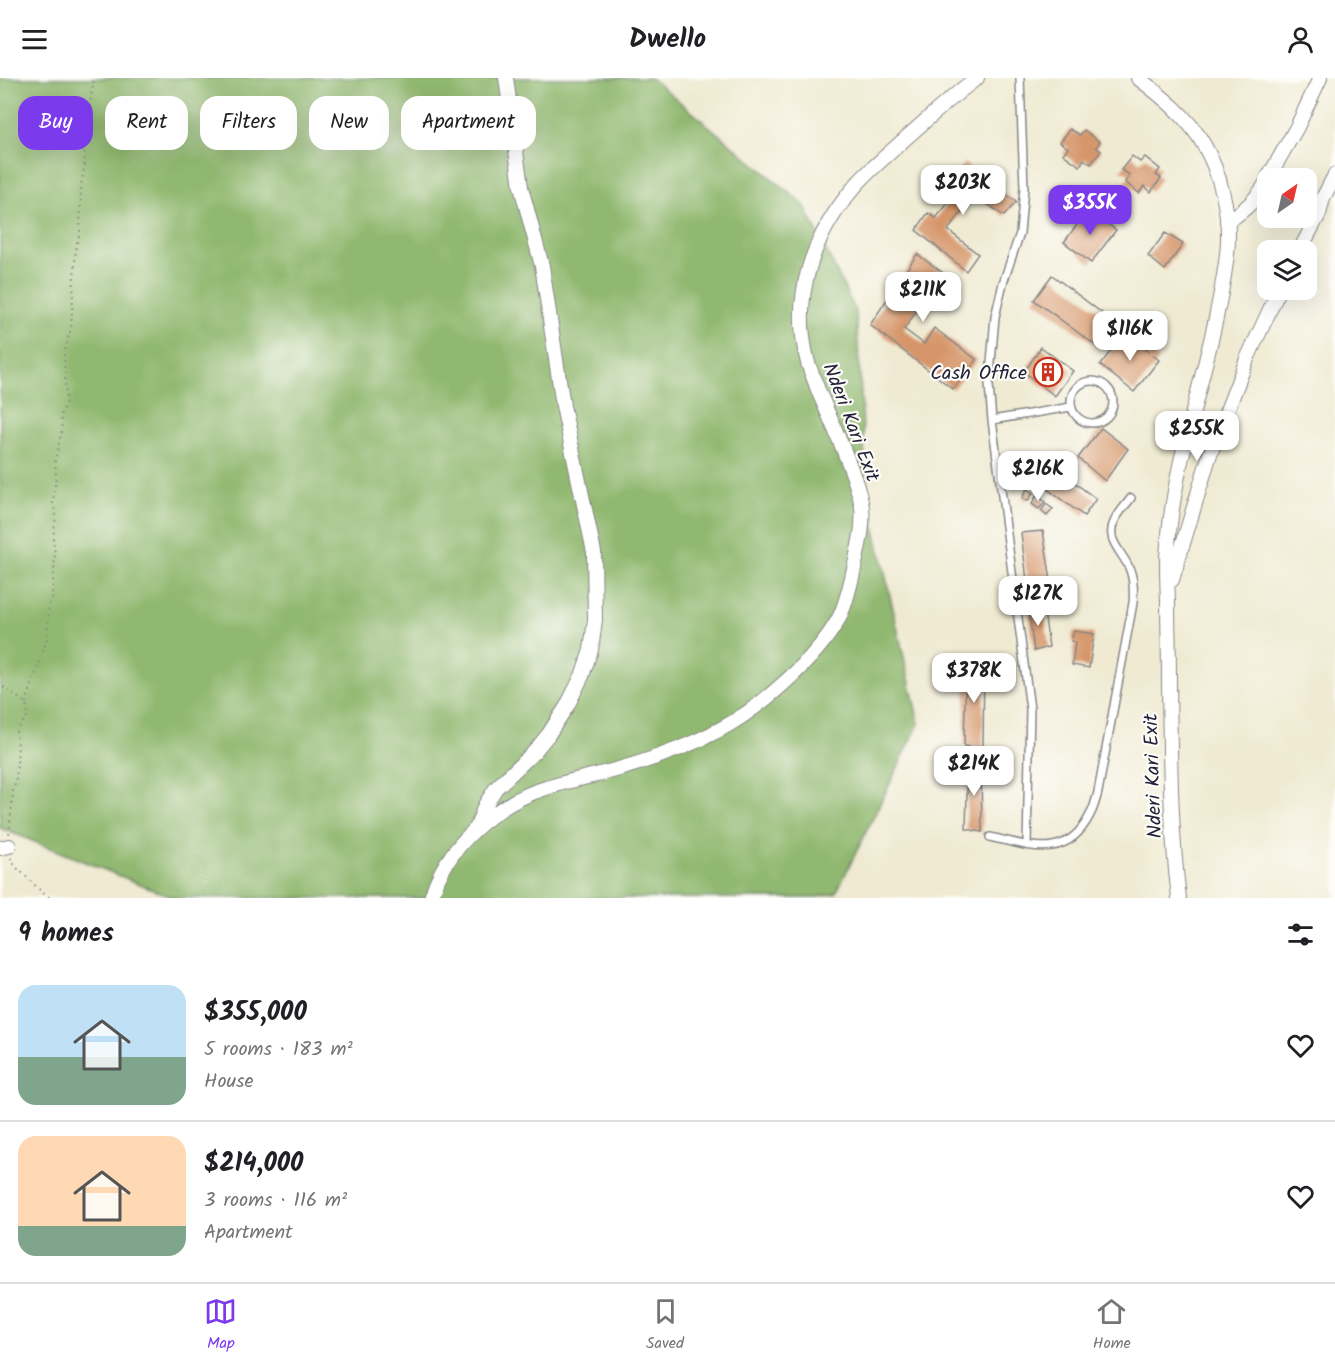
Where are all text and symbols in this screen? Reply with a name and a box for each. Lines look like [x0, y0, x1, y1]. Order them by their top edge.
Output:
text: Dwello [629, 18, 706, 61]
icon: menu [18, 23, 51, 56]
icon: person [1284, 23, 1317, 56]
chip: Buy [18, 96, 93, 150]
chip: Rent [105, 96, 188, 150]
chip: Filters [200, 96, 297, 150]
chip: New [309, 96, 389, 150]
chip: Apartment [401, 96, 536, 150]
pin: $203K [921, 165, 1005, 216]
text: $203K [935, 168, 991, 200]
north arrow [1257, 168, 1317, 228]
map controls [1257, 168, 1317, 300]
pin: $355K [1048, 185, 1132, 236]
text: $355K [1062, 188, 1118, 220]
button: layers [1257, 240, 1317, 300]
pin: $211K [881, 272, 965, 323]
text: $211K [899, 275, 947, 307]
pin: $116K [1088, 311, 1172, 362]
text: $116K [1107, 314, 1153, 346]
building icon: Cash Office [1032, 356, 1064, 388]
place label: Cash Office [930, 358, 1027, 390]
street label: Nderi Kari Exit [813, 359, 888, 487]
pin: $255K [1155, 411, 1239, 462]
text: $255K [1169, 414, 1225, 446]
pin: $216K [996, 451, 1080, 502]
text: $216K [1012, 454, 1064, 486]
pin: $127K [996, 576, 1080, 627]
text: $127K [1012, 579, 1064, 611]
pin: $378K [932, 653, 1016, 704]
text: $378K [946, 656, 1002, 688]
street label: Nderi Kari Exit [1136, 713, 1172, 839]
pin: $214K [932, 746, 1016, 797]
text: $214K [948, 749, 1000, 781]
text: 9 homes [18, 913, 114, 955]
icon: filters [1284, 918, 1317, 951]
text: $355,000 [204, 992, 307, 1034]
icon: home [66, 1009, 138, 1081]
icon: heart [1284, 1029, 1317, 1062]
text: 5 rooms · 183 m² [204, 1034, 353, 1066]
text: House [204, 1066, 254, 1098]
text: $214,000 [204, 1143, 303, 1185]
icon: home [66, 1160, 138, 1232]
icon: heart [1284, 1180, 1317, 1213]
text: 3 rooms · 116 m² [204, 1185, 347, 1217]
text: Apartment [204, 1217, 293, 1249]
tab: Map [204, 1295, 237, 1356]
tab: Saved [646, 1295, 684, 1356]
tab: Home [1093, 1295, 1131, 1356]

